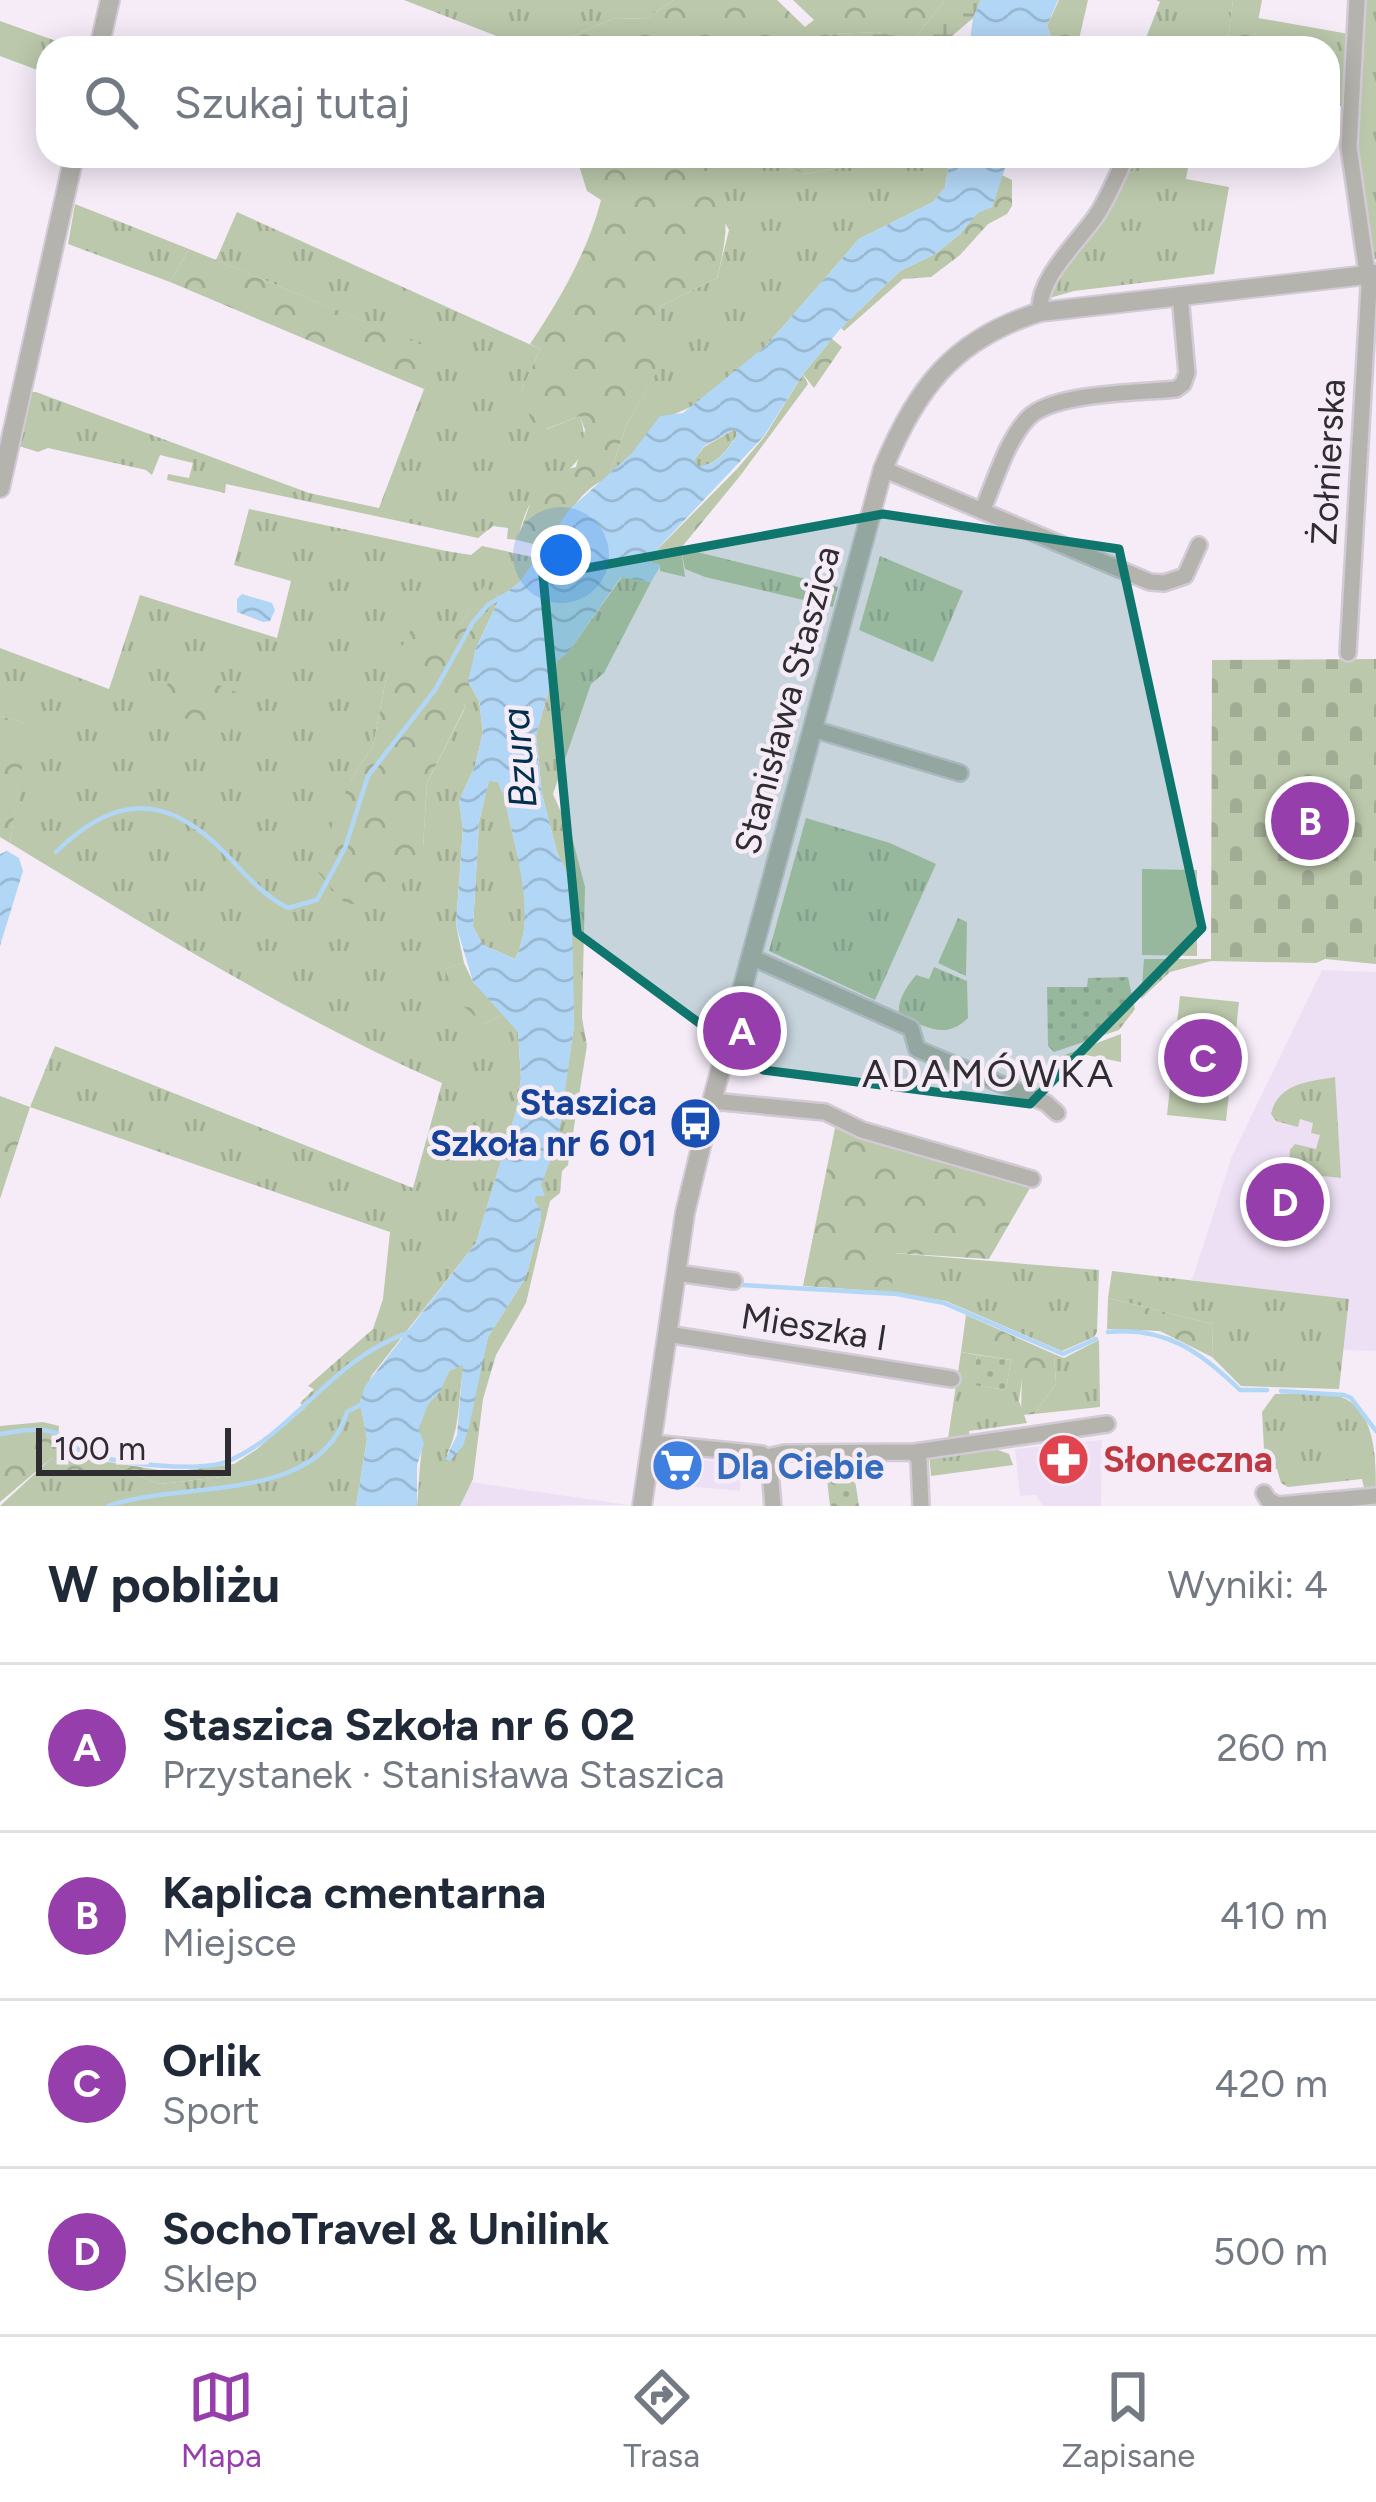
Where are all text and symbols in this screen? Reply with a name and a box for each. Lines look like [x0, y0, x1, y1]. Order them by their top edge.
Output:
search box [36, 36, 1340, 168]
icon: search [78, 69, 144, 135]
text: Szukaj tutaj [174, 75, 410, 129]
street label: Żołnierska [1302, 378, 1354, 546]
your location [531, 525, 591, 585]
street label: Stanisława Staszica [725, 541, 849, 859]
water label: Bzura [491, 706, 547, 810]
pin: B [1271, 776, 1349, 866]
pin: A [703, 986, 781, 1076]
pin: C [1164, 1013, 1242, 1103]
district label: ADAMÓWKA [862, 1050, 1116, 1097]
place label: Staszica Szkoła nr 6 01 [430, 1081, 657, 1165]
bus stop icon: Staszica Szkoła nr 6 01 [668, 1095, 724, 1151]
pin: D [1246, 1157, 1324, 1247]
street label: Mieszka I [738, 1294, 890, 1360]
scale bar [36, 1422, 231, 1475]
text: 100 m [54, 1429, 146, 1468]
pharmacy icon: Słoneczna [1036, 1431, 1092, 1487]
supermarket icon: Dla Ciebie [649, 1438, 705, 1494]
place label: Słoneczna [1103, 1438, 1273, 1481]
place label: Dla Ciebie [716, 1445, 884, 1488]
text: W pobliżu [48, 1554, 280, 1615]
text: Wyniki: 4 [1168, 1561, 1328, 1608]
text: Staszica Szkoła nr 6 02 [162, 1697, 635, 1751]
text: A [73, 1724, 101, 1771]
text: 260 m [1216, 1724, 1328, 1771]
text: Przystanek · Stanisława Staszica [162, 1751, 725, 1798]
text: Kaplica cmentarna [162, 1865, 546, 1919]
text: B [75, 1892, 99, 1939]
text: 410 m [1220, 1892, 1328, 1939]
text: Miejsce [162, 1919, 296, 1966]
text: Orlik [162, 2033, 262, 2087]
text: C [73, 2060, 101, 2107]
text: 420 m [1214, 2060, 1328, 2107]
text: Sport [162, 2087, 260, 2134]
text: SochoTravel & Unilink [162, 2201, 609, 2255]
text: D [73, 2228, 101, 2275]
text: 500 m [1213, 2228, 1328, 2275]
text: Sklep [162, 2255, 258, 2302]
tab: Mapa [181, 2364, 262, 2475]
tab: Trasa [623, 2364, 700, 2475]
tab: Zapisane [1061, 2364, 1195, 2475]

